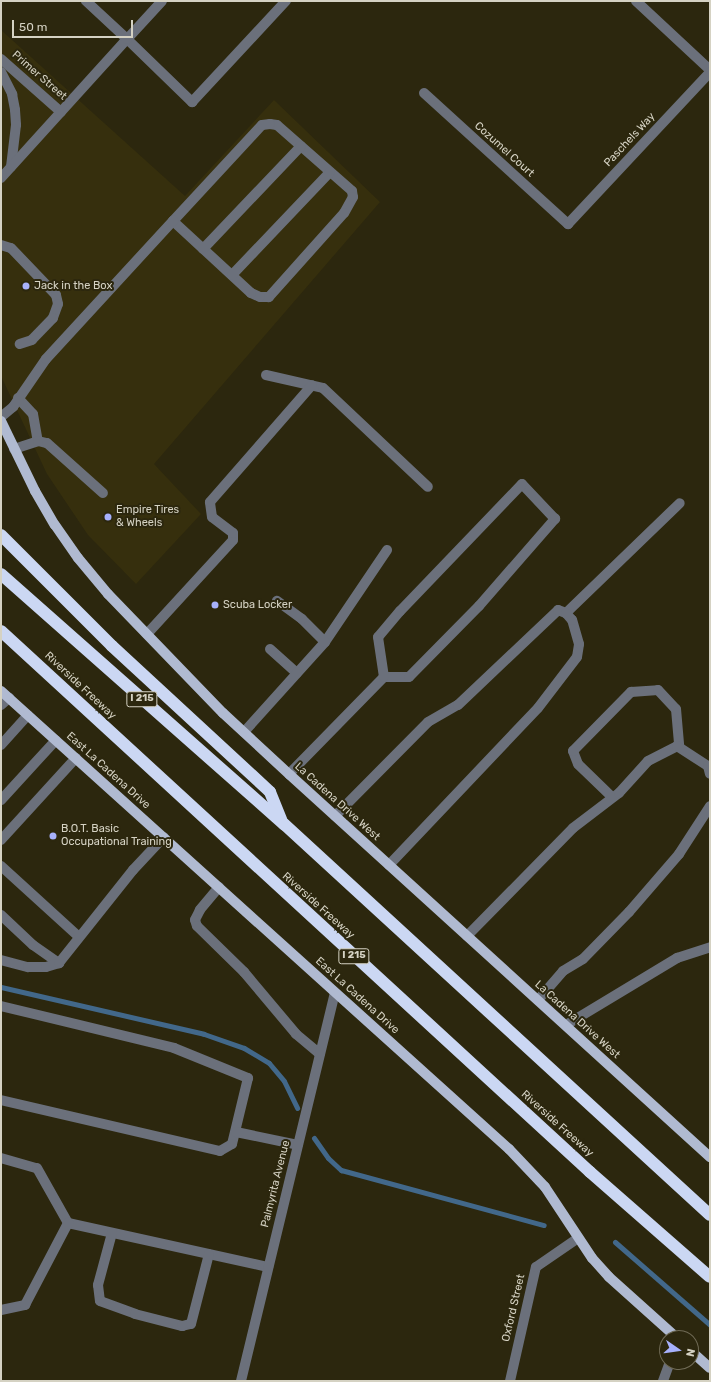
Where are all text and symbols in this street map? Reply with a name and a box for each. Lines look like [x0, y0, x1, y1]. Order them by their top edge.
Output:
scale bar [14, 12, 135, 38]
text: 50 m [19, 20, 47, 34]
street label: Primer Street [9, 49, 69, 103]
street label: Paschels Way [602, 110, 658, 170]
street label: Cozumel Court [471, 120, 537, 180]
place label: Jack in the Box [34, 279, 113, 293]
marker: Jack in the Box [21, 281, 31, 291]
place label: Empire Tires & Wheels [116, 504, 179, 530]
marker: Empire Tires & Wheels [103, 512, 113, 522]
place label: Scuba Locker [223, 598, 292, 612]
marker: Scuba Locker [210, 600, 220, 610]
street label: Riverside Freeway [42, 649, 118, 723]
road number: I 215 [126, 691, 158, 707]
street label: East La Cadena Drive [63, 730, 153, 812]
street label: La Cadena Drive West [292, 760, 382, 844]
place label: B.O.T. Basic Occupational Training [61, 823, 172, 849]
marker: B.O.T. Basic Occupational Training [48, 831, 58, 841]
street label: Riverside Freeway [279, 870, 357, 942]
road number: I 215 [338, 948, 370, 964]
street label: East La Cadena Drive [312, 955, 402, 1037]
street label: La Cadena Drive West [532, 978, 622, 1062]
street label: Riverside Freeway [518, 1088, 596, 1160]
street label: Palmyrita Avenue [259, 1139, 293, 1229]
street label: Oxford Street [500, 1273, 528, 1343]
north arrow [659, 1330, 699, 1370]
text: N [683, 1347, 697, 1358]

